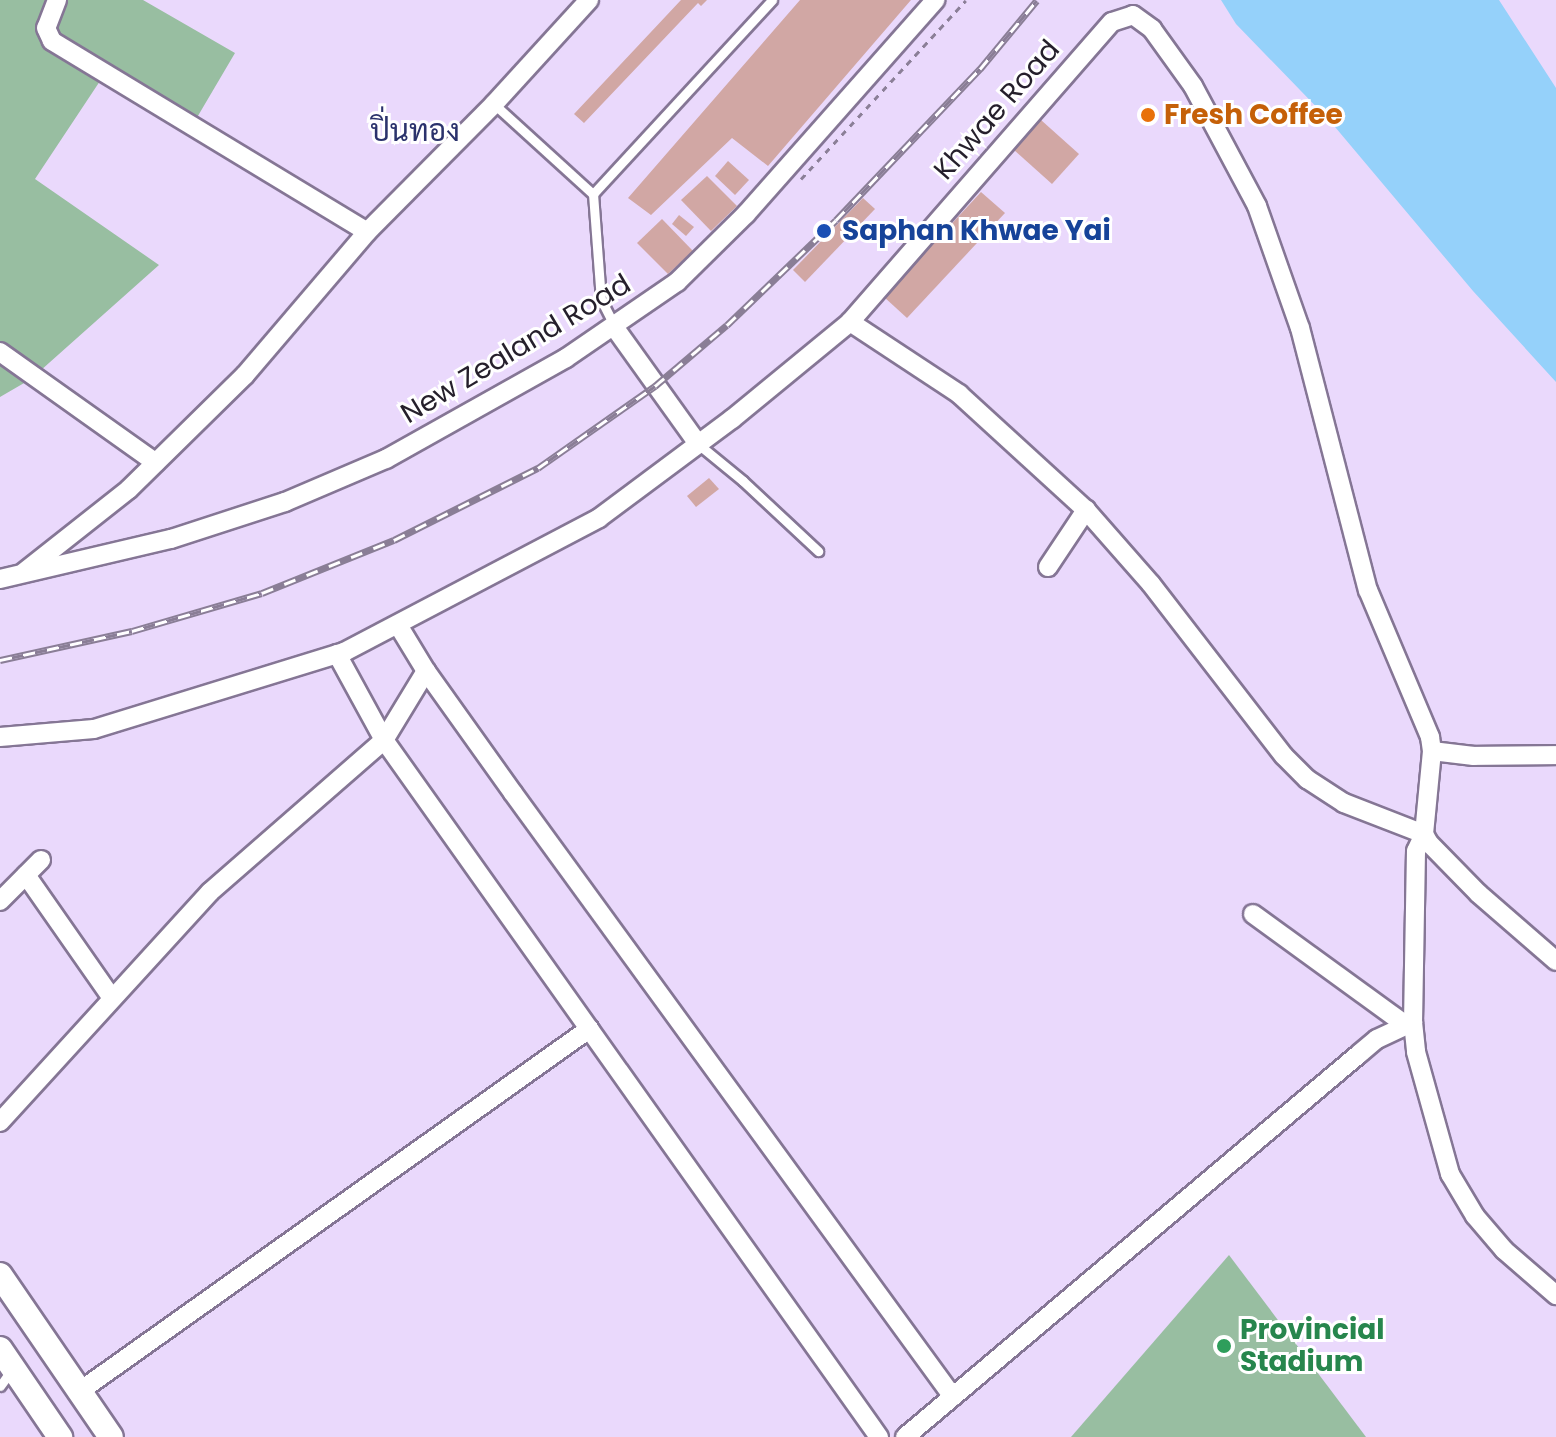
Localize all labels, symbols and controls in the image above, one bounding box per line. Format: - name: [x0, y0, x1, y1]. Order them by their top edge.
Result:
- street label: Khwae Road: [927, 33, 1067, 187]
- place label: Fresh Coffee: [1164, 98, 1343, 132]
- marker: Fresh Coffee: [1139, 106, 1157, 124]
- district label: ปิ่นทอง: [370, 113, 460, 149]
- place label: Saphan Khwae Yai: [842, 214, 1111, 248]
- marker: Saphan Khwae Yai: [813, 220, 835, 242]
- street label: New Zealand Road: [395, 267, 637, 431]
- place label: Provincial Stadium: [1240, 1313, 1384, 1379]
- marker: Provincial Stadium: [1215, 1337, 1233, 1355]

